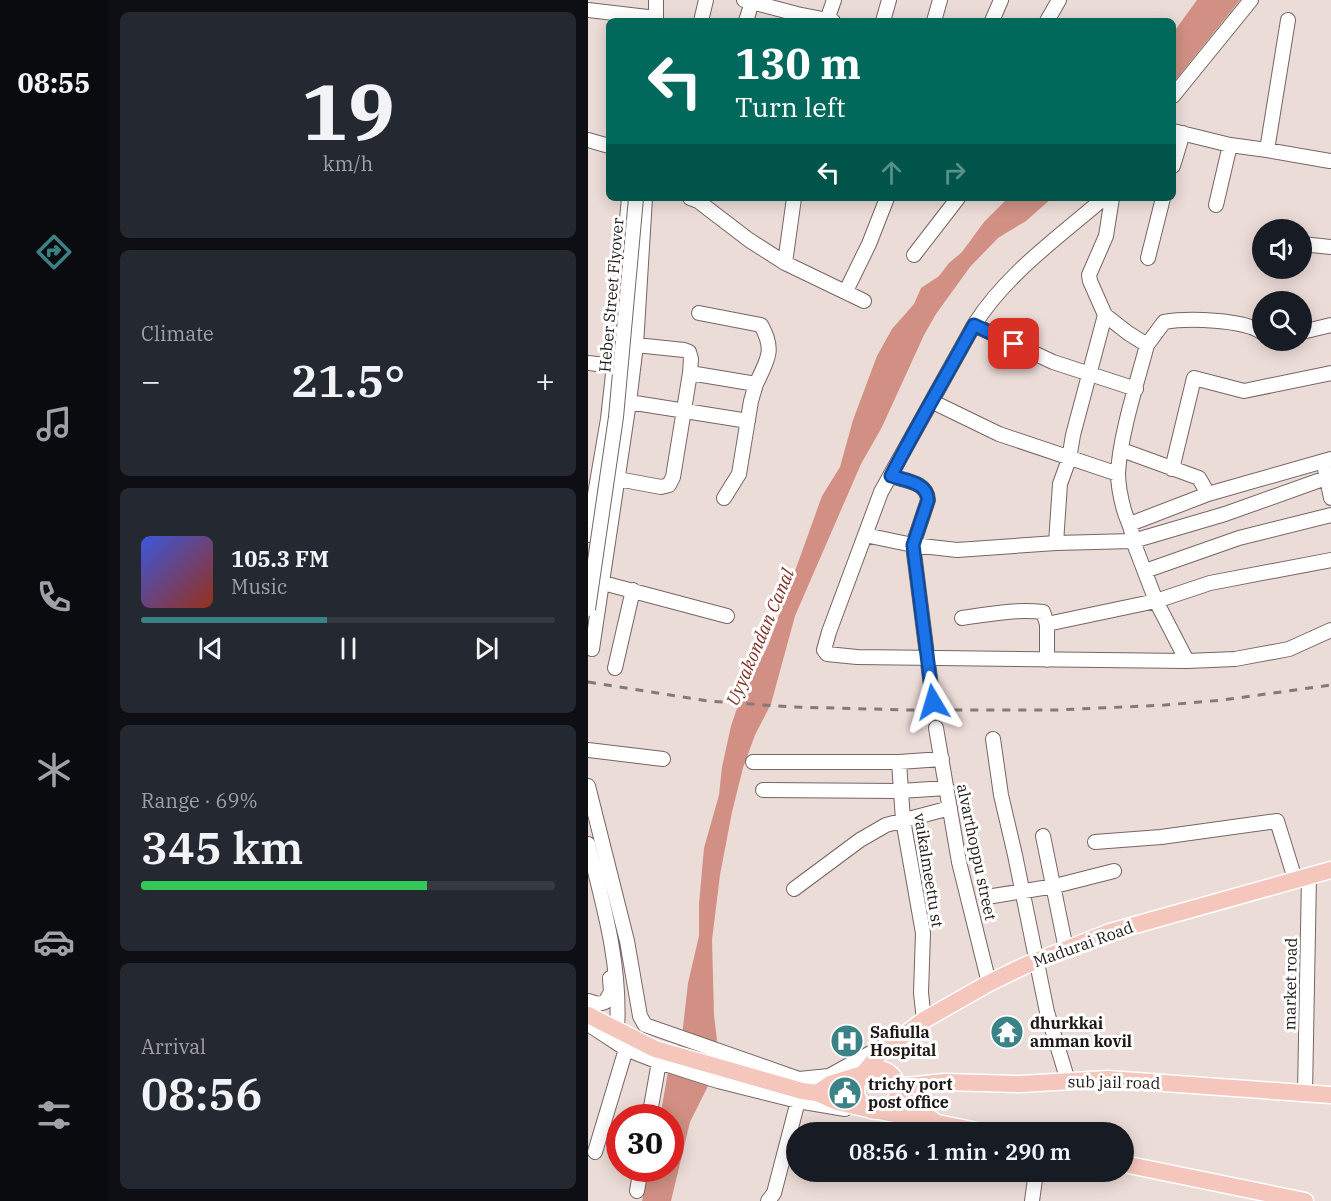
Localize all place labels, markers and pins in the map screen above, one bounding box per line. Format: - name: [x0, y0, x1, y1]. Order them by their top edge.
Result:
- pin: [988, 318, 1039, 369]
- place label: dhurkkai amman kovil: [1030, 1013, 1132, 1051]
- temple icon: dhurkkai amman kovil: [989, 1014, 1025, 1050]
- place label: Safiulla Hospital: [870, 1022, 936, 1060]
- hospital icon: Safiulla Hospital: [829, 1023, 865, 1059]
- place label: trichy port post office: [868, 1074, 952, 1112]
- public building icon: trichy port post office: [827, 1075, 863, 1111]

